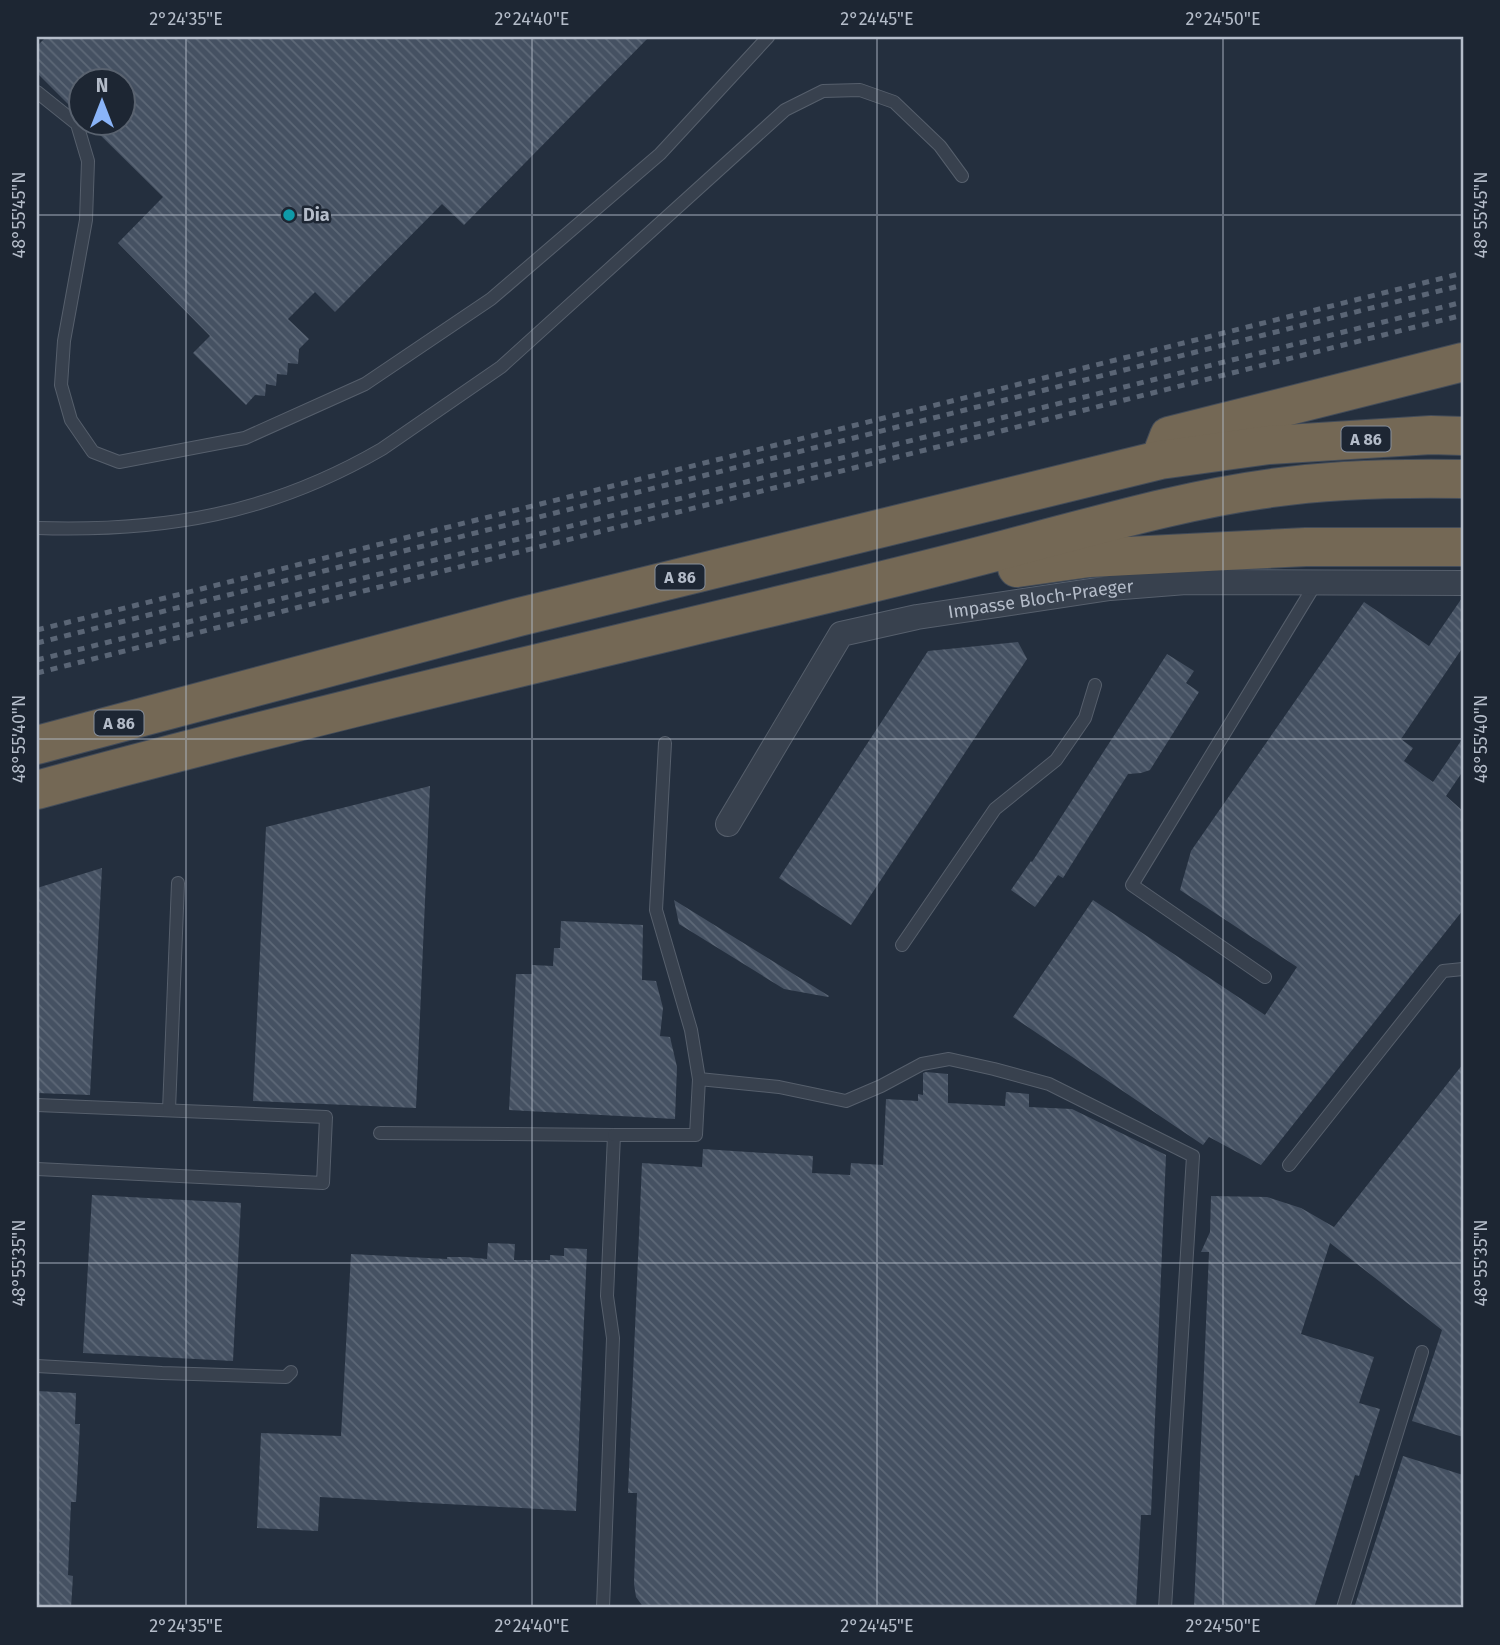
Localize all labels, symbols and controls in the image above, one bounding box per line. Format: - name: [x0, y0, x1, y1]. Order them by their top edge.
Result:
- text: 2°24'35"E: [149, 8, 223, 30]
- text: 2°24'40"E: [495, 8, 569, 30]
- text: 2°24'45"E: [840, 8, 914, 30]
- text: 2°24'50"E: [1185, 8, 1261, 30]
- north arrow: [66, 66, 136, 136]
- text: N: [96, 74, 108, 97]
- text: 48°55'45"N: [8, 172, 30, 258]
- text: 48°55'45"N: [1470, 172, 1492, 258]
- place label: Dia: [303, 204, 330, 226]
- marker: Dia: [281, 207, 297, 223]
- road number: A 86: [1342, 426, 1390, 452]
- road number: A 86: [656, 564, 704, 590]
- street label: Impasse Bloch-Praeger: [947, 575, 1134, 623]
- text: 48°55'40"N: [8, 695, 30, 783]
- text: 48°55'40"N: [1470, 695, 1492, 783]
- road number: A 86: [94, 710, 144, 736]
- text: 48°55'35"N: [8, 1219, 30, 1307]
- text: 48°55'35"N: [1470, 1219, 1492, 1307]
- text: 2°24'35"E: [149, 1615, 223, 1637]
- text: 2°24'40"E: [495, 1615, 569, 1637]
- text: 2°24'45"E: [840, 1615, 914, 1637]
- text: 2°24'50"E: [1185, 1615, 1261, 1637]

